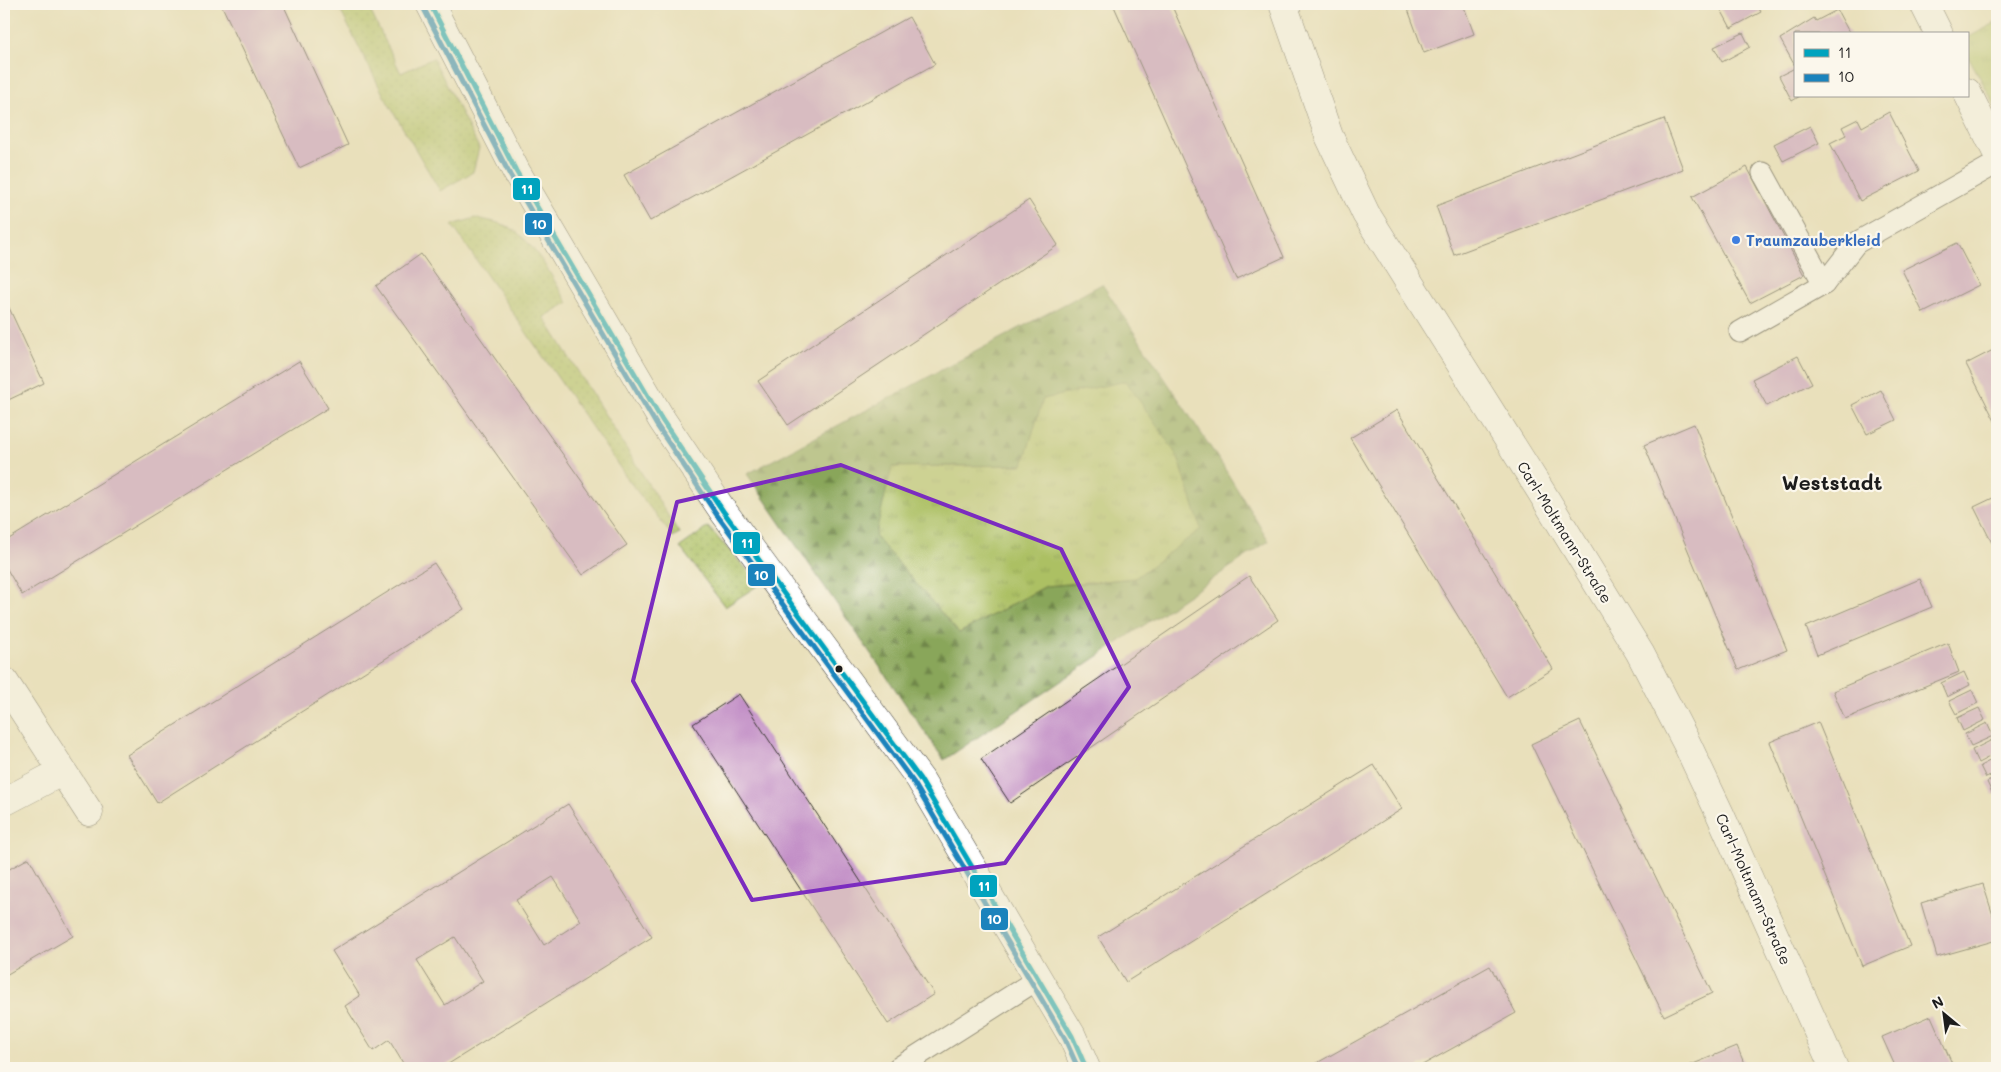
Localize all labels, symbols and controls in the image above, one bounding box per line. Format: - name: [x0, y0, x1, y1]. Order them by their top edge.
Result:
- legend: [1794, 32, 1968, 98]
- text: 11: [1838, 42, 1851, 62]
- text: 10: [1838, 66, 1854, 86]
- line badge: 11: [512, 177, 541, 201]
- text: 11: [521, 179, 533, 198]
- line badge: 10: [524, 212, 553, 236]
- text: 10: [531, 214, 547, 233]
- place label: Traumzauberkleid: [1746, 230, 1881, 250]
- marker: Traumzauberkleid: [1730, 234, 1742, 246]
- street label: Carl-Moltmann-Straße: [1513, 457, 1617, 607]
- district label: Weststadt: [1782, 469, 1882, 495]
- line badge: 11: [732, 531, 761, 555]
- text: 11: [741, 533, 753, 552]
- line badge: 10: [747, 563, 776, 587]
- text: 10: [753, 565, 769, 584]
- unlabelled marker: [834, 664, 844, 674]
- street label: Carl-Moltmann-Straße: [1712, 810, 1796, 968]
- line badge: 11: [969, 874, 998, 898]
- text: 11: [978, 876, 990, 895]
- line badge: 10: [980, 907, 1009, 931]
- text: 10: [986, 909, 1002, 928]
- north arrow: [1918, 990, 1968, 1040]
- text: N: [1928, 991, 1947, 1013]

